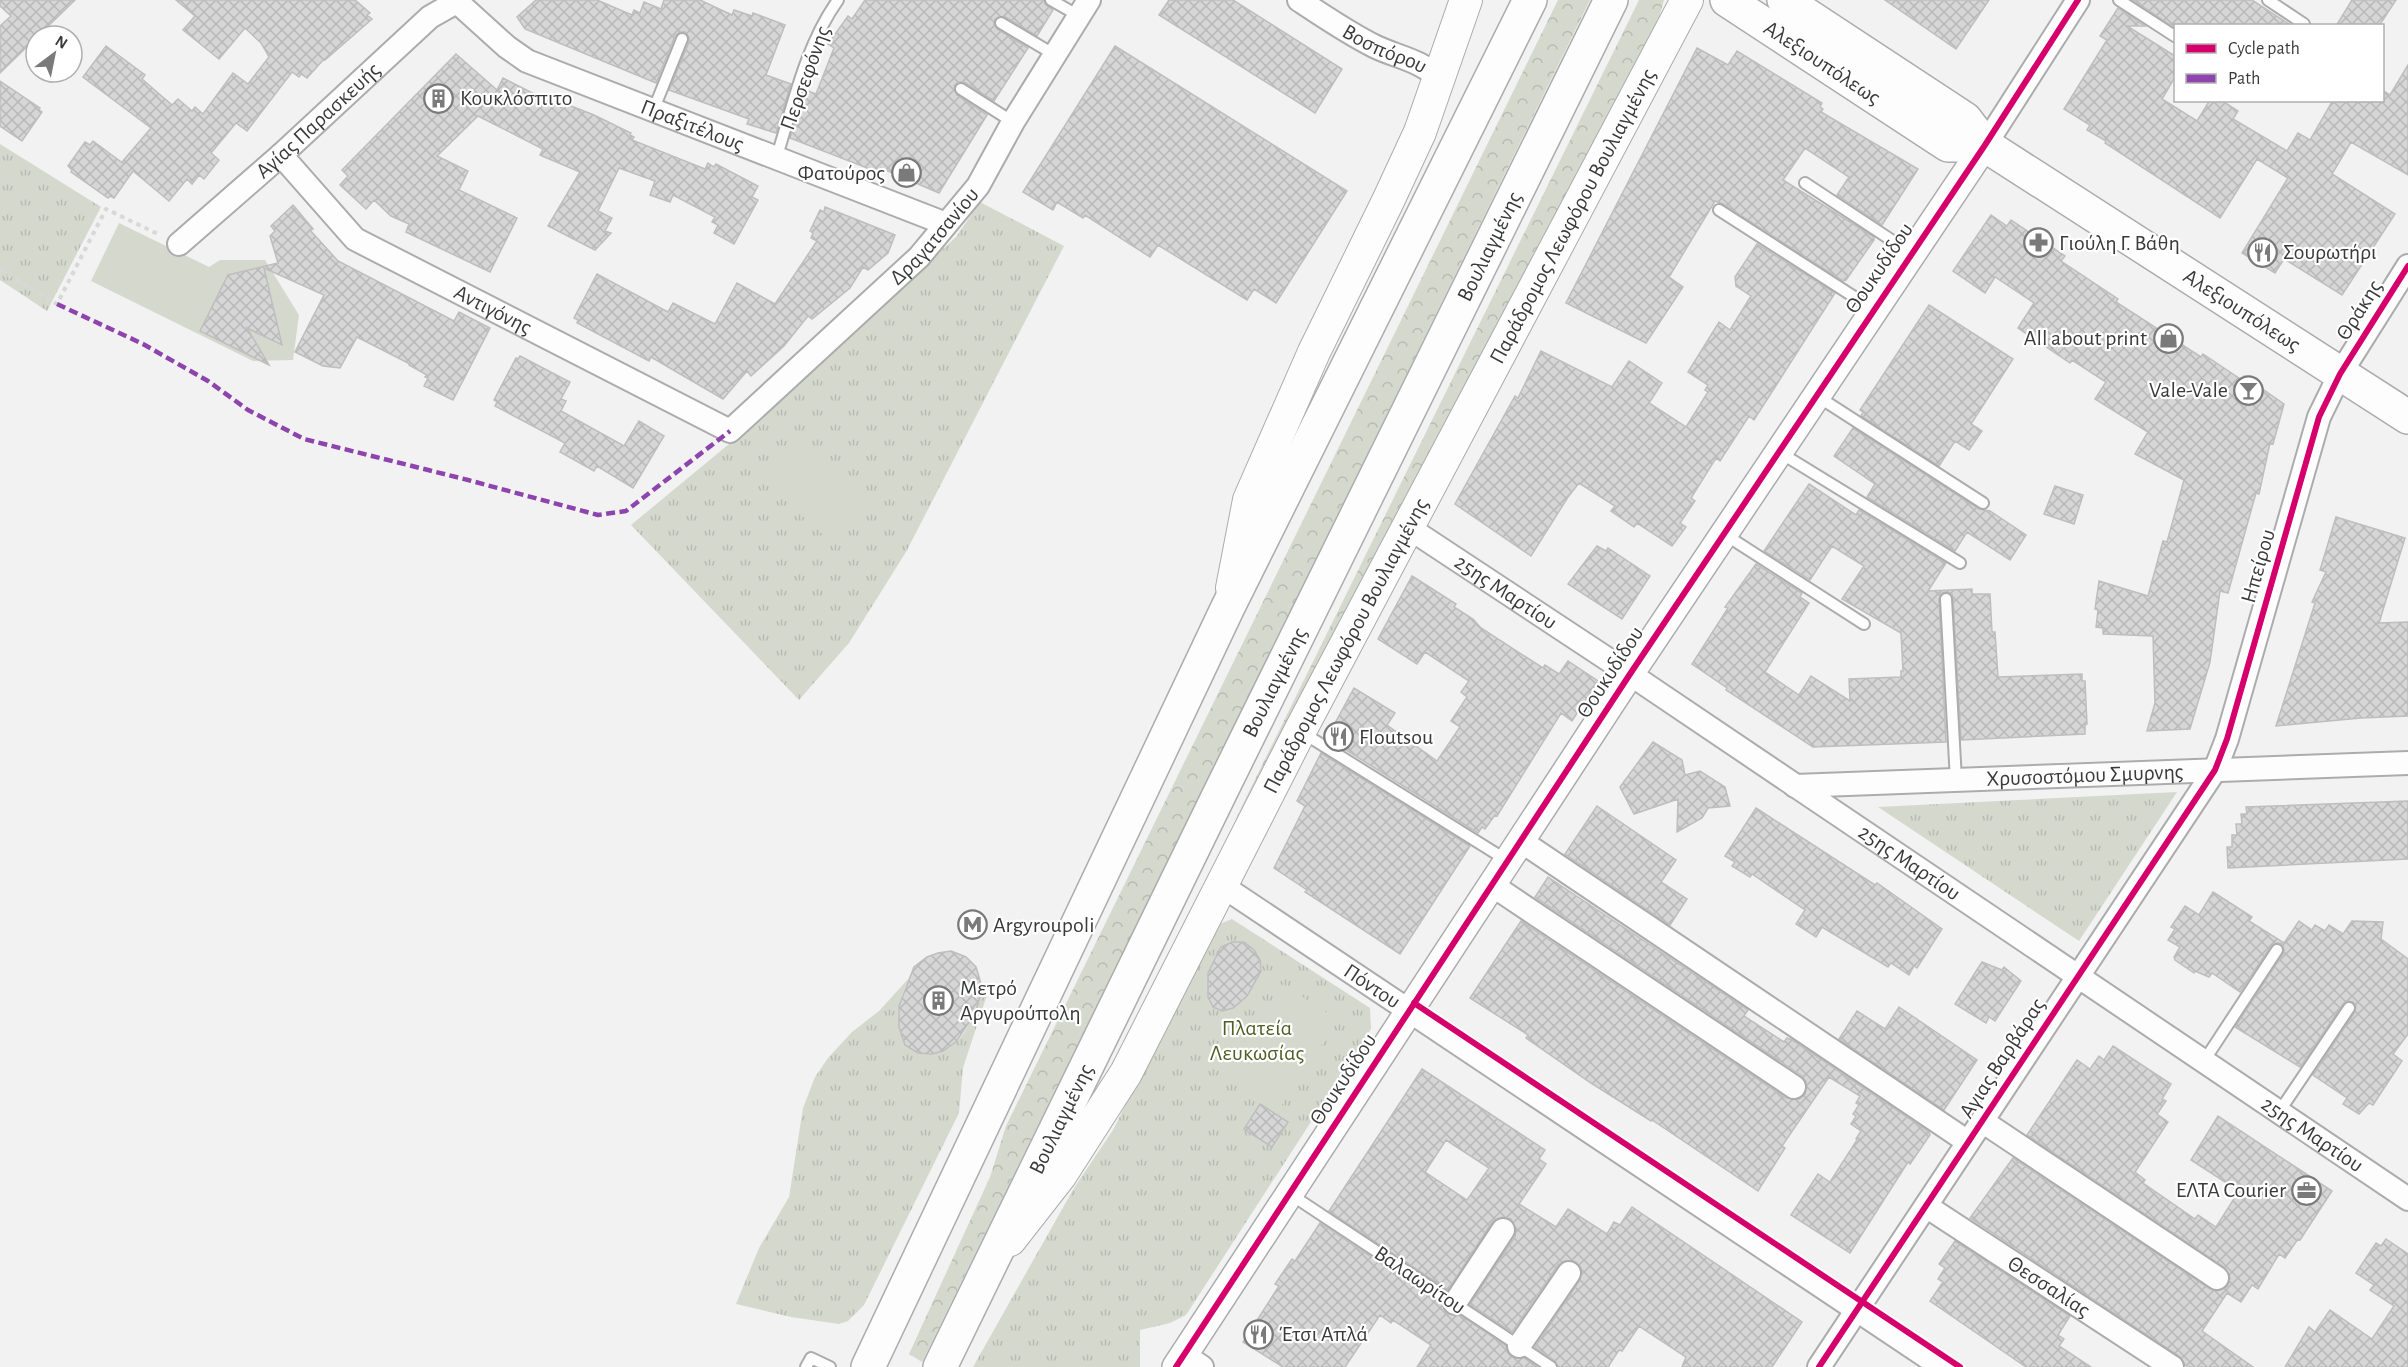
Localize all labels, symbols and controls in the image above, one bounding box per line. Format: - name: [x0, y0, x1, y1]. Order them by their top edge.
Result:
- street label: Αλεξιουπόλεως: [1760, 17, 1884, 109]
- street label: Βοσπόρου: [1339, 20, 1431, 77]
- street label: Περσεφόνης: [776, 23, 834, 133]
- north arrow: [24, 24, 84, 84]
- legend: [2174, 24, 2384, 102]
- text: N: [52, 32, 70, 52]
- text: Cycle path: [2228, 40, 2300, 58]
- street label: Αγίας Παρασκευής: [252, 58, 384, 183]
- street label: Παράδρομος Λεωφόρου Βουλιαγμένης: [1484, 64, 1662, 368]
- text: Path: [2228, 70, 2260, 88]
- building icon: Κουκλόσπιτο: [423, 82, 455, 114]
- place label: Κουκλόσπιτο: [460, 87, 572, 109]
- street label: Πραξιτέλους: [638, 95, 747, 155]
- shop icon: Φατούρος: [890, 157, 922, 189]
- place label: Φατούρος: [797, 162, 885, 184]
- street label: Δραγατσανίου: [886, 183, 983, 289]
- street label: Βουλιαγμένης: [1451, 188, 1527, 306]
- street label: Θουκυδίδου: [1841, 219, 1917, 317]
- pharmacy icon: Γιούλη Γ. Βάθη: [2022, 227, 2054, 259]
- place label: Γιούλη Γ. Βάθη: [2059, 232, 2180, 254]
- restaurant icon: Σουρωτήρι: [2246, 236, 2278, 268]
- place label: Σουρωτήρι: [2283, 241, 2377, 263]
- street label: Αλεξιουπόλεως: [2180, 265, 2304, 356]
- street label: Θράκης: [2332, 276, 2386, 344]
- street label: Αντιγόνης: [451, 281, 535, 339]
- shop icon: All about print: [2152, 322, 2184, 354]
- place label: All about print: [2024, 327, 2147, 349]
- bar icon: Vale-Vale: [2233, 374, 2265, 406]
- place label: Vale-Vale: [2149, 379, 2228, 401]
- street label: Παράδρομος Λεωφόρου Βουλιαγμένης: [1257, 494, 1435, 798]
- street label: Ηπείρου: [2237, 527, 2279, 605]
- street label: 25ης Μαρτίου: [1451, 550, 1561, 634]
- street label: Θουκυδίδου: [1572, 622, 1648, 722]
- street label: Βουλιαγμένης: [1236, 624, 1312, 742]
- restaurant icon: Floutsou: [1322, 721, 1354, 753]
- place label: Floutsou: [1359, 726, 1433, 748]
- street label: Χρυσοστόμου Σμυρνης: [1986, 760, 2184, 790]
- street label: 25ης Μαρτίου: [1855, 821, 1964, 905]
- metro station icon: Argyroupoli: [956, 909, 988, 941]
- place label: Argyroupoli: [993, 914, 1095, 936]
- street label: Πόντου: [1340, 960, 1404, 1013]
- place label: Μετρό Αργυρούπολη: [960, 977, 1081, 1024]
- building icon: Μετρό Αργυρούπολη: [923, 985, 955, 1017]
- street label: Αγιας Βαρβάρας: [1955, 994, 2049, 1122]
- park label: Πλατεία Λευκωσίας: [1210, 1017, 1304, 1064]
- street label: Θουκυδίδου: [1305, 1029, 1381, 1129]
- street label: Βουλιαγμένης: [1025, 1060, 1097, 1177]
- street label: 25ης Μαρτίου: [2257, 1092, 2367, 1176]
- office icon: ΕΛΤΑ Courier: [2291, 1174, 2323, 1206]
- place label: ΕΛΤΑ Courier: [2176, 1179, 2286, 1201]
- street label: Βαλαωρίτου: [1370, 1242, 1470, 1318]
- street label: Θεσσαλίας: [2004, 1252, 2094, 1321]
- restaurant icon: Έτσι Απλά: [1242, 1318, 1274, 1350]
- place label: Έτσι Απλά: [1279, 1323, 1368, 1345]

